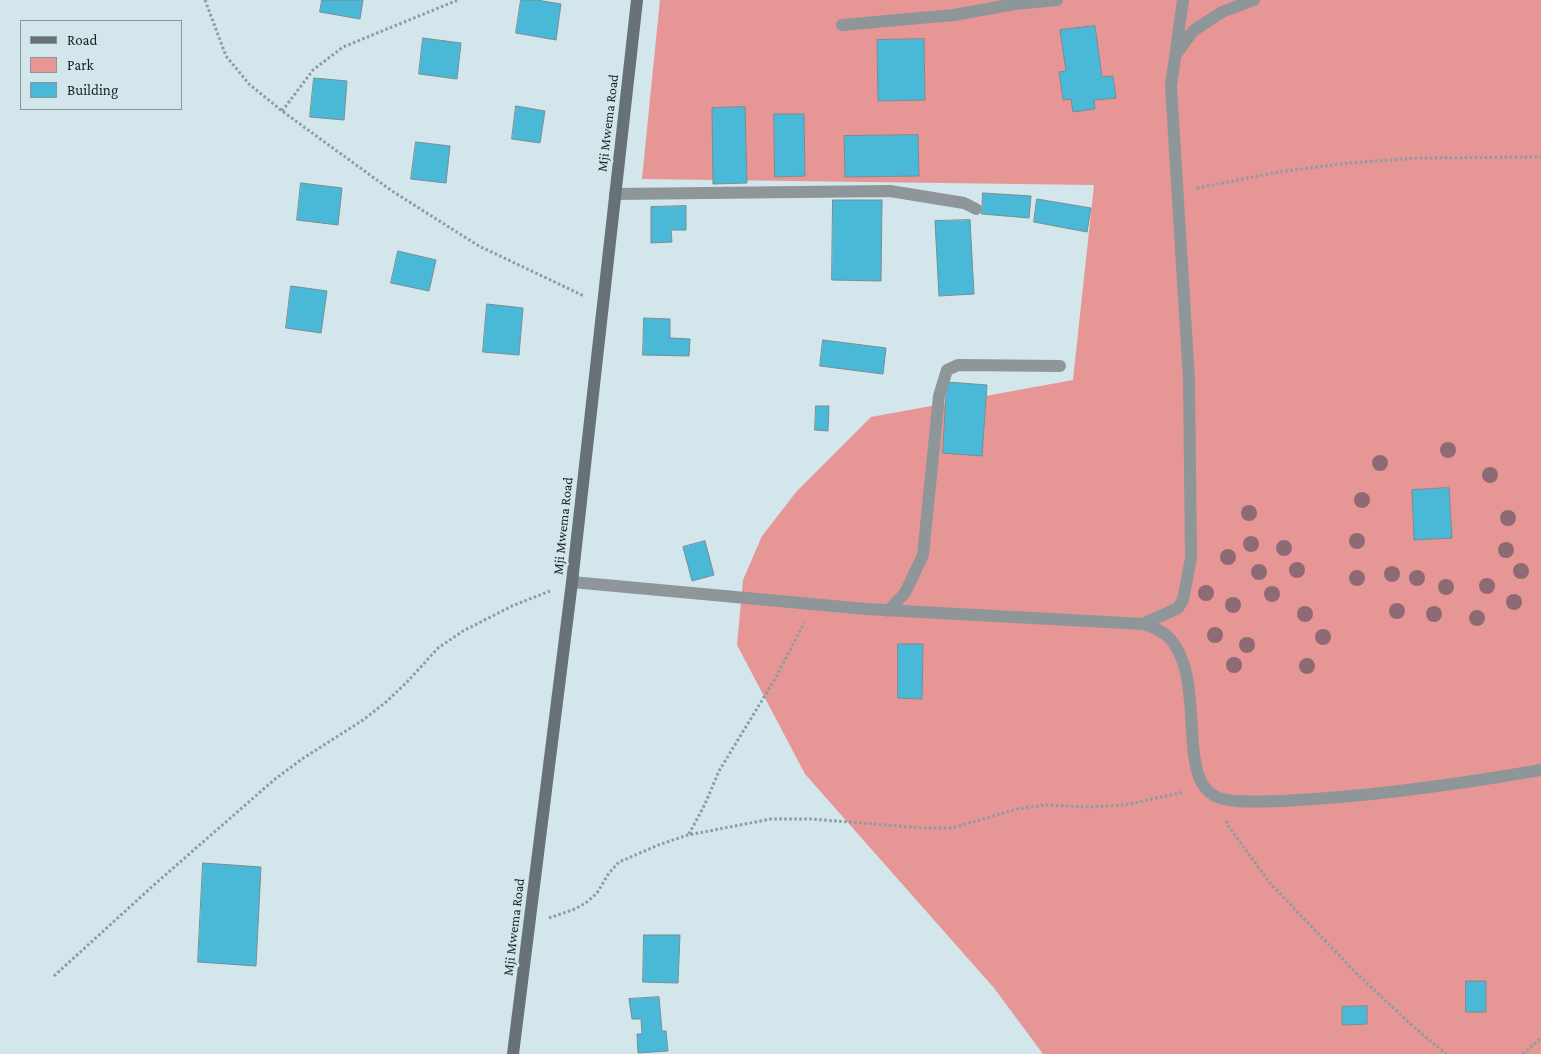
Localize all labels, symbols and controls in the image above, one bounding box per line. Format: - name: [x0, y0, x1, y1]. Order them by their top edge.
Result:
- legend: [20, 20, 182, 110]
- text: Road: [67, 32, 97, 48]
- text: Park: [67, 57, 94, 73]
- street label: Mji Mwema Road: [594, 73, 622, 173]
- text: Building: [67, 82, 118, 98]
- street label: Mji Mwema Road: [550, 476, 576, 576]
- street label: Mji Mwema Road: [500, 877, 528, 977]

